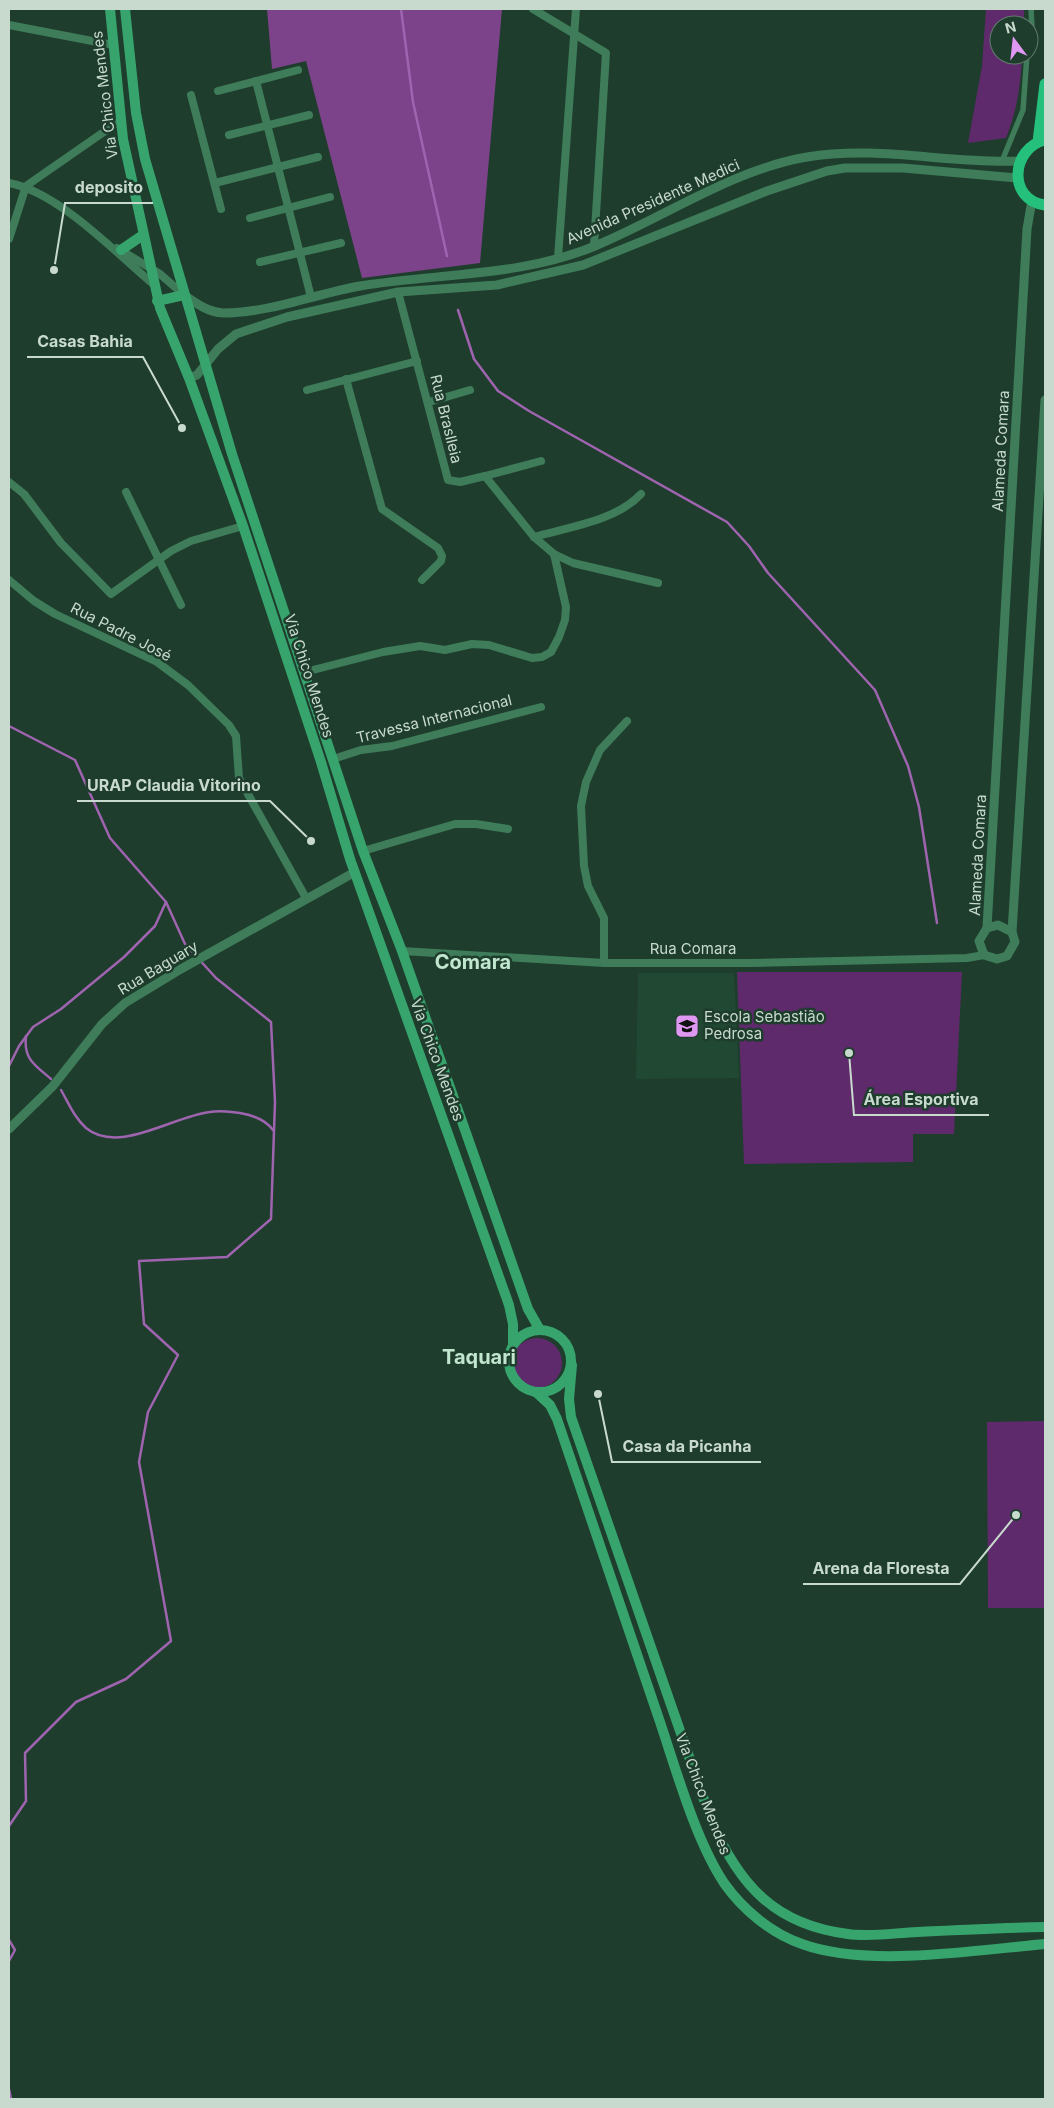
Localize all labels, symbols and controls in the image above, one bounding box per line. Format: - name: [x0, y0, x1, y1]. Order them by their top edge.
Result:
- north arrow: [989, 15, 1039, 65]
- text: N: [1003, 17, 1018, 37]
- street label: Via Chico Mendes: [87, 30, 122, 160]
- street label: Avenida Presidente Medici: [563, 155, 742, 248]
- callout: deposito: [65, 172, 153, 203]
- text: deposito: [75, 177, 143, 197]
- callout: Casas Bahia: [27, 326, 143, 357]
- text: Casas Bahia: [37, 331, 133, 351]
- street label: Rua Braslleia: [426, 372, 467, 465]
- street label: Alameda Comara: [988, 390, 1013, 512]
- street label: Rua Padre José: [67, 598, 175, 665]
- street label: Via Chico Mendes: [281, 612, 338, 740]
- street label: Travessa Internacional: [354, 690, 514, 747]
- callout: URAP Claudia Vitorino: [77, 770, 270, 801]
- text: URAP Claudia Vitorino: [87, 775, 261, 795]
- street label: Alameda Comara: [965, 794, 990, 916]
- street label: Rua Baguary: [114, 936, 202, 999]
- street label: Rua Comara: [650, 939, 736, 958]
- district label: Comara: [435, 950, 511, 974]
- street label: Via Chico Mendes: [407, 996, 468, 1124]
- place label: Escola Sebastião Pedrosa: [704, 1007, 825, 1043]
- school or university icon: Escola Sebastião Pedrosa: [674, 1013, 700, 1039]
- callout: Área Esportiva: [854, 1084, 989, 1115]
- text: Área Esportiva: [863, 1089, 979, 1109]
- district label: Taquari: [442, 1345, 516, 1369]
- callout: Casa da Picanha: [612, 1431, 761, 1462]
- text: Casa da Picanha: [622, 1436, 752, 1456]
- callout: Arena da Floresta: [803, 1553, 960, 1584]
- text: Arena da Floresta: [812, 1558, 950, 1578]
- street label: Via Chico Mendes: [672, 1730, 735, 1857]

